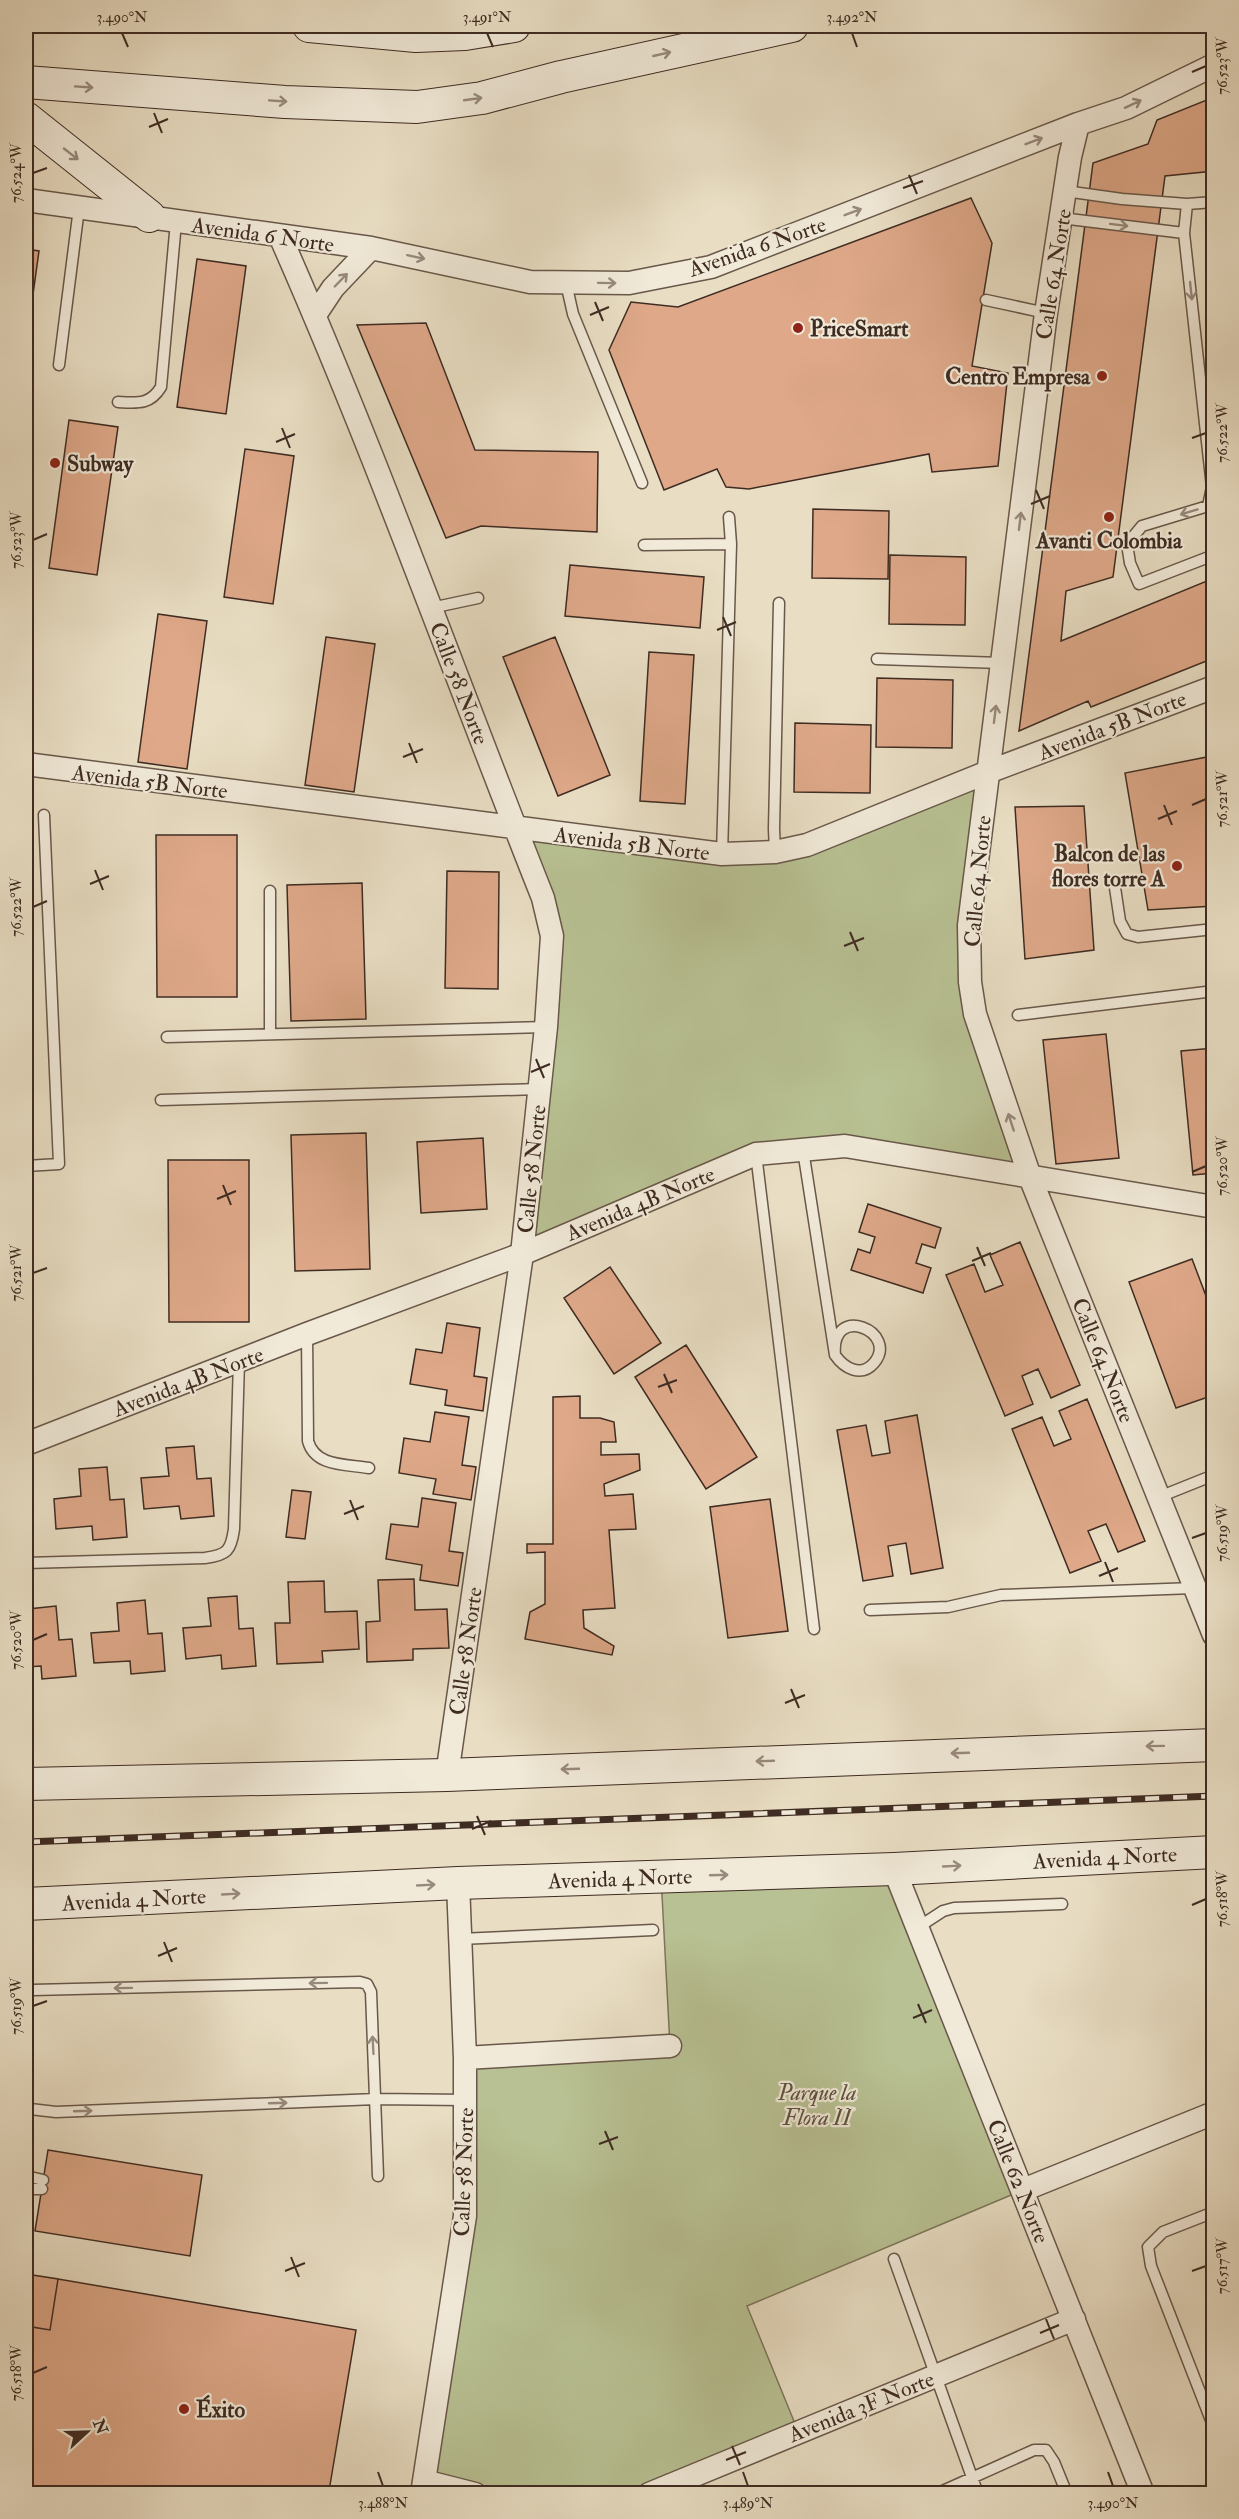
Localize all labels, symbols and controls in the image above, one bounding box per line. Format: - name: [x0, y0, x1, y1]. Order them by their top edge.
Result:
- text: 3.490°N: [96, 8, 148, 27]
- text: 3.491°N: [463, 8, 512, 27]
- text: 3.492°N: [827, 8, 878, 27]
- text: 76.523°W: [1213, 36, 1232, 95]
- one-way arrow: [653, 48, 672, 60]
- one-way arrow: [73, 82, 93, 93]
- one-way arrow: [462, 94, 482, 105]
- one-way arrow: [268, 96, 288, 107]
- one-way arrow: [1123, 98, 1141, 110]
- one-way arrow: [1024, 135, 1043, 146]
- text: 76.524°W: [7, 142, 26, 203]
- one-way arrow: [63, 148, 79, 161]
- one-way arrow: [843, 206, 861, 217]
- street label: Calle 64 Norte: [1030, 207, 1078, 342]
- street label: Avenida 6 Norte: [684, 210, 830, 284]
- street label: Avenida 6 Norte: [189, 211, 336, 259]
- one-way arrow: [1109, 220, 1128, 231]
- one-way arrow: [406, 252, 425, 264]
- one-way arrow: [334, 273, 348, 288]
- one-way arrow: [596, 277, 616, 289]
- one-way arrow: [1186, 281, 1197, 301]
- place label: PriceSmart: [810, 315, 909, 343]
- marker: PriceSmart: [791, 321, 805, 335]
- place label: Centro Empresa: [945, 363, 1091, 392]
- marker: Centro Empresa: [1095, 369, 1109, 383]
- text: 76.522°W: [1213, 403, 1232, 463]
- place label: Subway: [67, 450, 134, 479]
- marker: Subway: [48, 456, 62, 470]
- one-way arrow: [1180, 507, 1199, 518]
- text: 76.523°W: [7, 510, 26, 569]
- marker: Avanti Colombia: [1102, 510, 1116, 524]
- one-way arrow: [1015, 511, 1026, 531]
- place label: Avanti Colombia: [1035, 527, 1183, 555]
- street label: Calle 58 Norte: [423, 618, 495, 749]
- street label: Avenida 5B Norte: [1033, 685, 1190, 767]
- one-way arrow: [990, 705, 1001, 725]
- street label: Avenida 5B Norte: [69, 758, 229, 805]
- text: 76.521°W: [1213, 770, 1232, 828]
- street label: Calle 64 Norte: [958, 814, 998, 948]
- street label: Avenida 5B Norte: [551, 820, 711, 867]
- place label: Balcon de las flores torre A: [1052, 840, 1166, 893]
- marker: Balcon de las flores torre A: [1170, 859, 1184, 873]
- text: 76.522°W: [7, 877, 26, 937]
- street label: Calle 58 Norte: [511, 1103, 553, 1235]
- one-way arrow: [1005, 1113, 1016, 1132]
- text: 76.520°W: [1213, 1136, 1232, 1196]
- street label: Avenida 4B Norte: [561, 1160, 719, 1248]
- text: 76.521°W: [7, 1244, 26, 1302]
- street label: Calle 64 Norte: [1065, 1294, 1141, 1427]
- street label: Avenida 4B Norte: [108, 1340, 267, 1424]
- text: 76.519°W: [1213, 1504, 1232, 1562]
- street label: Calle 58 Norte: [443, 1585, 489, 1717]
- text: 76.520°W: [7, 1610, 26, 1670]
- one-way arrow: [1146, 1740, 1166, 1752]
- one-way arrow: [951, 1748, 971, 1759]
- one-way arrow: [756, 1756, 776, 1767]
- one-way arrow: [561, 1764, 581, 1775]
- street label: Avenida 4 Norte: [1031, 1840, 1178, 1876]
- one-way arrow: [942, 1860, 962, 1871]
- street label: Avenida 4 Norte: [546, 1862, 693, 1896]
- one-way arrow: [709, 1869, 729, 1880]
- text: 76.518°W: [1213, 1870, 1232, 1927]
- one-way arrow: [415, 1879, 435, 1890]
- street label: Avenida 4 Norte: [60, 1882, 207, 1918]
- one-way arrow: [220, 1889, 240, 1900]
- text: 76.519°W: [7, 1977, 26, 2035]
- one-way arrow: [308, 1977, 328, 1989]
- one-way arrow: [113, 1982, 133, 1993]
- one-way arrow: [368, 2036, 379, 2056]
- park label: Parque la Flora II: [777, 2079, 856, 2132]
- one-way arrow: [267, 2097, 287, 2108]
- one-way arrow: [72, 2105, 92, 2116]
- street label: Calle 58 Norte: [448, 2107, 480, 2237]
- street label: Calle 62 Norte: [981, 2115, 1056, 2247]
- text: 76.517°W: [1213, 2237, 1232, 2294]
- text: 76.518°W: [7, 2344, 26, 2401]
- street label: Avenida 3F Norte: [783, 2365, 938, 2449]
- place label: Éxito: [196, 2394, 245, 2424]
- north arrow: [57, 2402, 117, 2462]
- marker: Éxito: [177, 2402, 191, 2416]
- text: N: [88, 2415, 112, 2438]
- text: 3.488°N: [358, 2494, 408, 2513]
- text: 3.489°N: [723, 2494, 774, 2513]
- text: 3.490°N: [1087, 2494, 1139, 2513]

